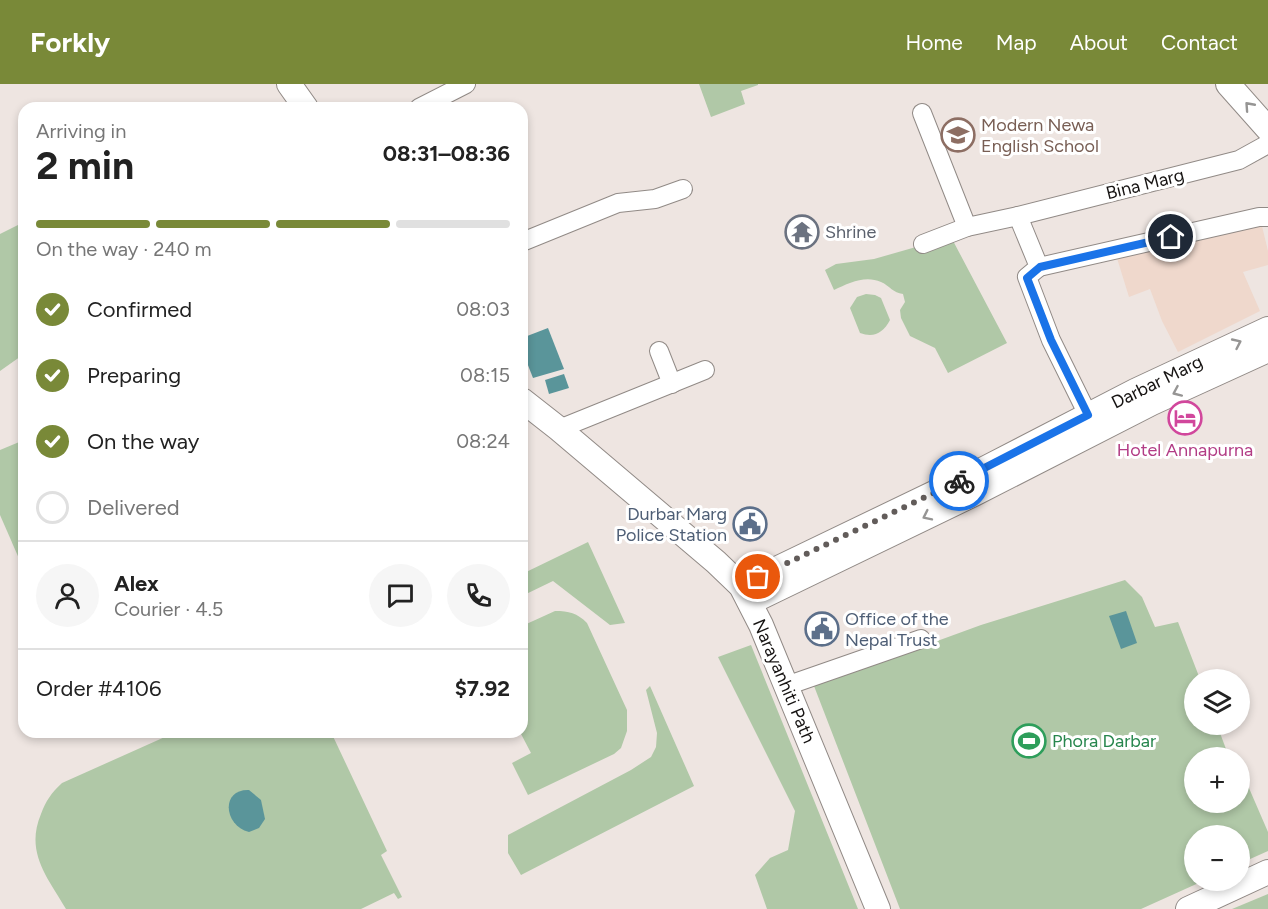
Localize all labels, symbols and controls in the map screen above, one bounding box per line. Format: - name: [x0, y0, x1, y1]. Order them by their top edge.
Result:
- text: Forkly: [30, 25, 110, 59]
- text: Home: [906, 30, 963, 55]
- text: Map: [996, 30, 1037, 55]
- text: About: [1070, 30, 1128, 55]
- text: Contact: [1161, 30, 1238, 55]
- one-way arrow: [1245, 102, 1256, 113]
- place label: Modern Newa English School: [981, 114, 1099, 157]
- school or university icon: Modern Newa English School: [940, 117, 976, 153]
- text: Arriving in: [36, 119, 126, 143]
- text: 08:31–08:36: [383, 140, 510, 167]
- text: 2 min: [36, 142, 134, 189]
- street label: Bina Marg: [1104, 164, 1186, 204]
- pin: [1145, 211, 1196, 262]
- temple icon: Shrine: [784, 214, 820, 250]
- icon: home: [1154, 220, 1187, 253]
- place label: Shrine: [825, 221, 876, 243]
- text: On the way · 240 m: [36, 237, 212, 261]
- icon: check: [36, 293, 69, 326]
- text: Confirmed: [87, 296, 192, 323]
- text: 08:03: [456, 297, 510, 321]
- one-way arrow: [1230, 339, 1241, 351]
- street label: Darbar Marg: [1108, 350, 1206, 414]
- icon: check: [36, 359, 69, 392]
- text: Preparing: [87, 362, 181, 389]
- text: 08:15: [460, 363, 510, 387]
- one-way arrow: [1172, 385, 1183, 397]
- hotel icon: Hotel Annapurna: [1167, 400, 1203, 436]
- icon: check: [36, 425, 69, 458]
- text: On the way: [87, 428, 199, 455]
- text: 08:24: [456, 429, 510, 453]
- place label: Hotel Annapurna: [1117, 439, 1253, 461]
- courier: [929, 451, 989, 511]
- icon: bike: [943, 465, 976, 498]
- text: Delivered: [87, 494, 180, 521]
- place label: Durbar Marg Police Station: [616, 503, 727, 546]
- public building icon: Durbar Marg Police Station: [732, 506, 768, 542]
- one-way arrow: [922, 509, 933, 521]
- pin: [732, 551, 783, 602]
- icon: bag: [741, 560, 774, 593]
- button: person: [36, 564, 99, 627]
- button: chat: [369, 564, 432, 627]
- button: phone: [447, 564, 510, 627]
- text: Alex: [114, 570, 159, 597]
- text: Courier · 4.5: [114, 597, 223, 621]
- place label: Office of the Nepal Trust: [845, 608, 949, 651]
- public building icon: Office of the Nepal Trust: [804, 611, 840, 647]
- street label: Narayanhiti Path: [748, 616, 820, 746]
- map controls: [1184, 669, 1250, 891]
- button: layers: [1184, 669, 1250, 735]
- text: Order #4106: [36, 675, 161, 702]
- text: $7.92: [455, 675, 510, 702]
- sports icon: Phora Darbar: [1011, 723, 1047, 759]
- place label: Phora Darbar: [1052, 730, 1156, 752]
- button: +: [1184, 747, 1250, 813]
- button: −: [1184, 825, 1250, 891]

